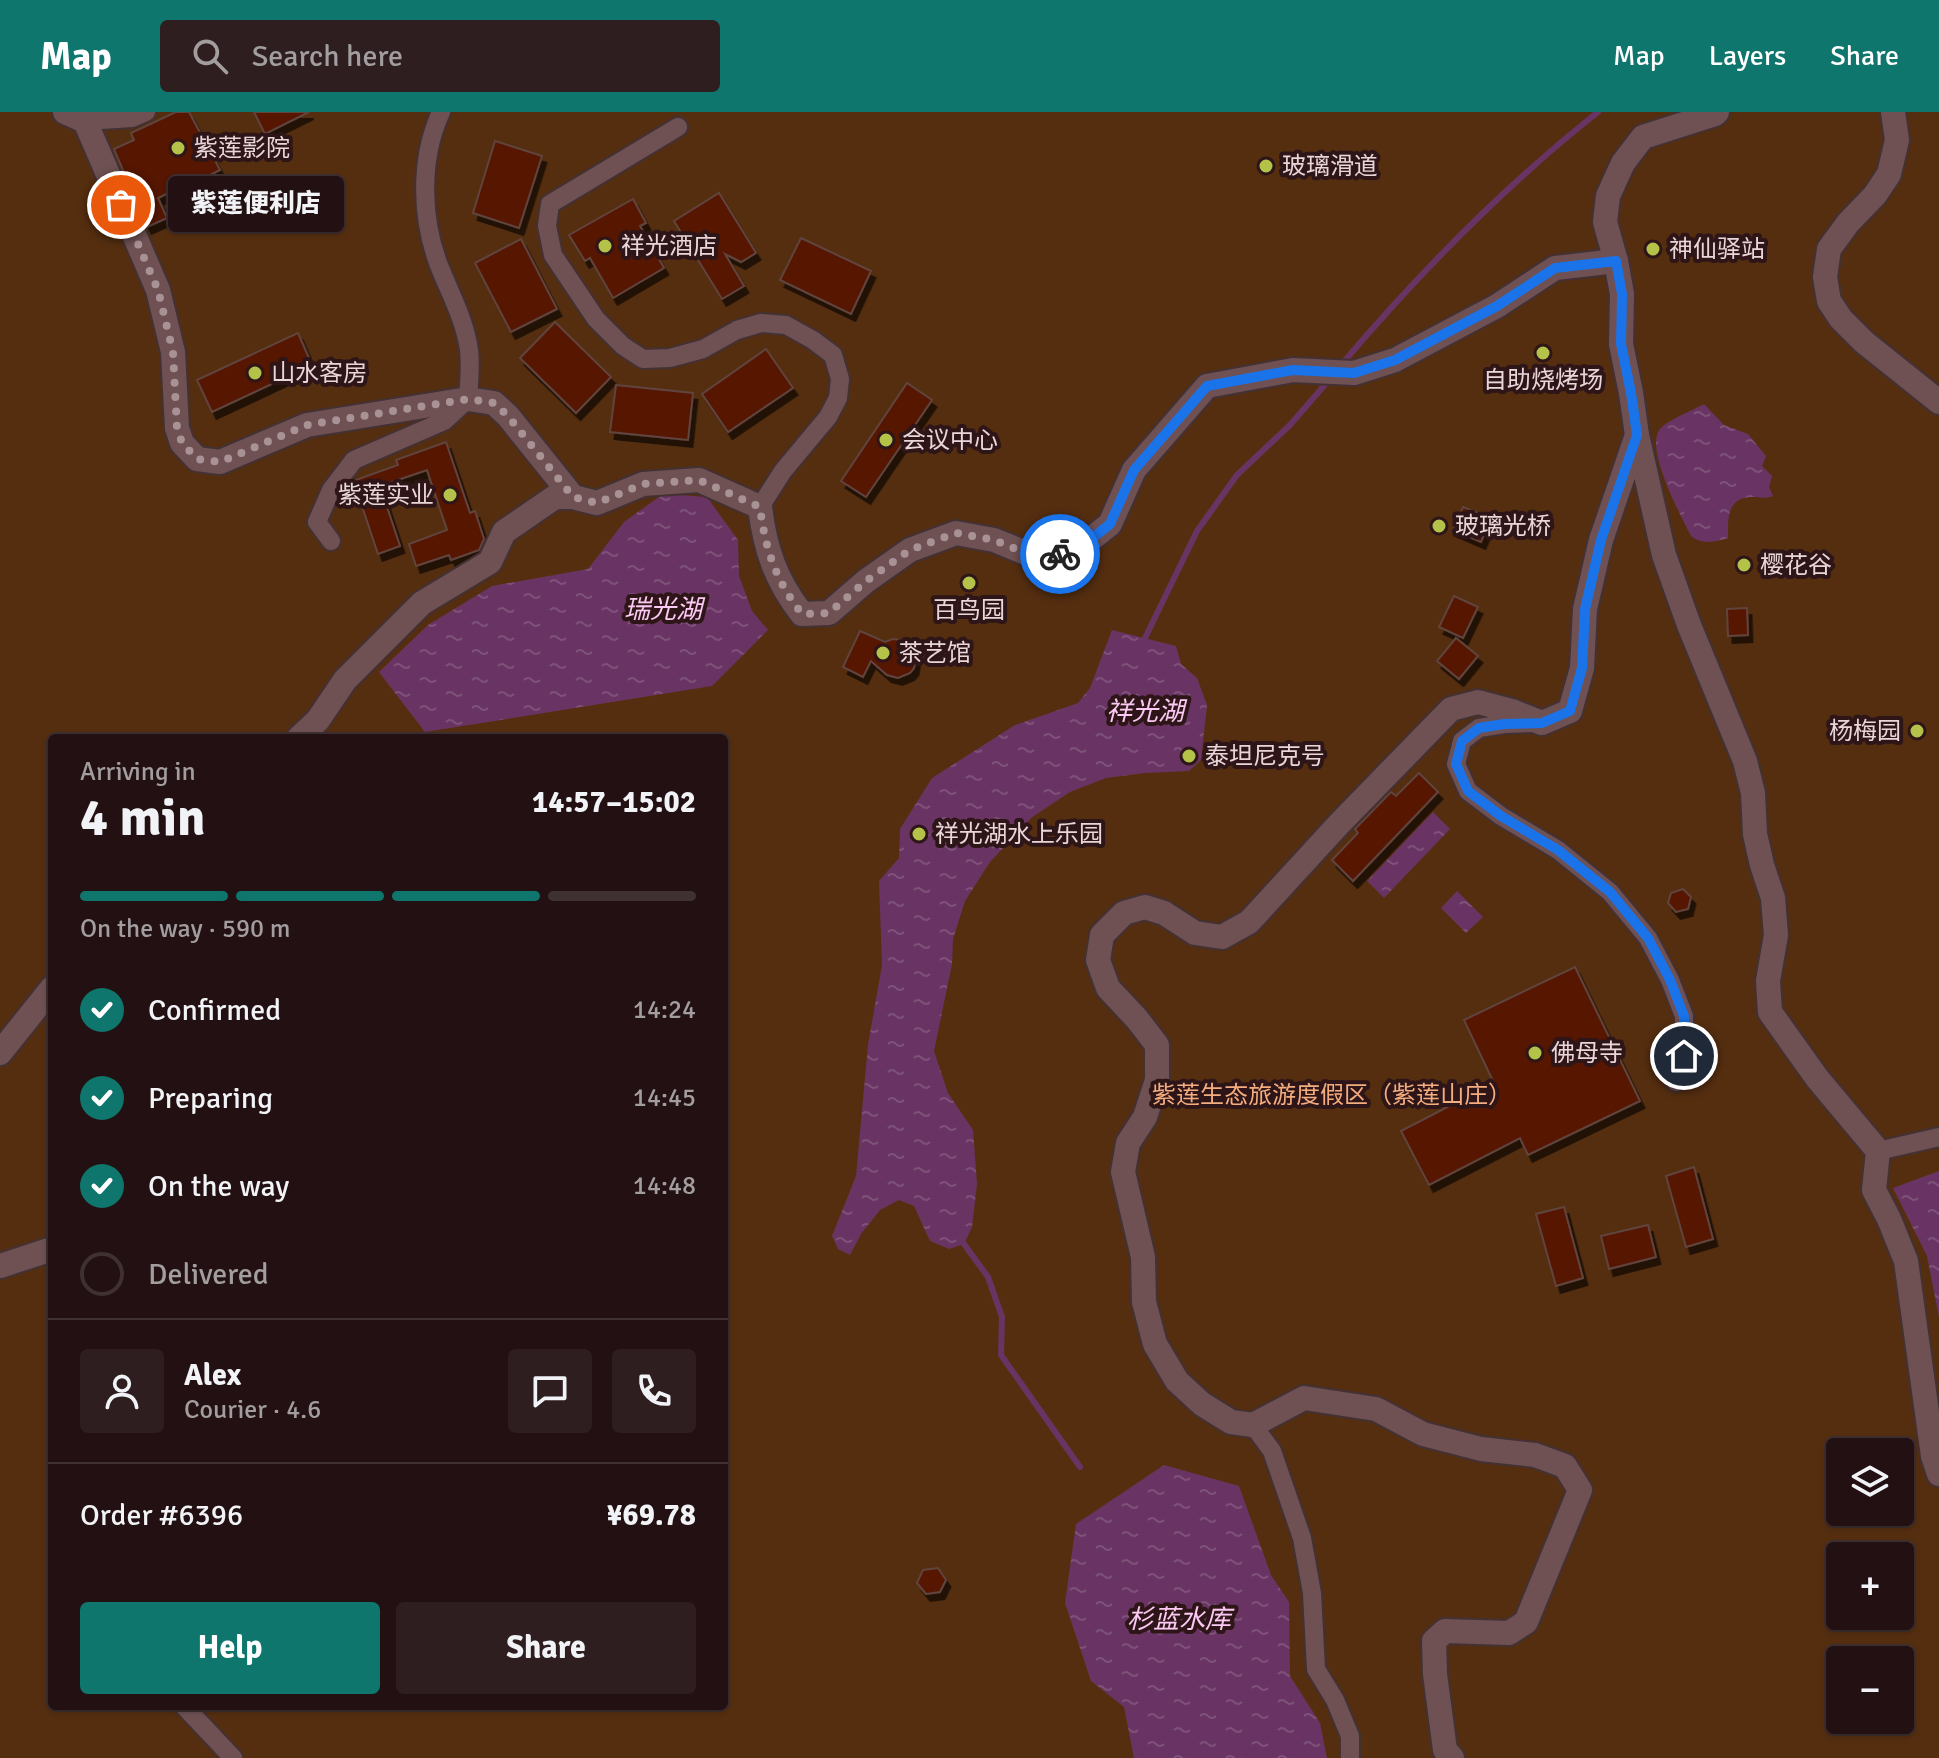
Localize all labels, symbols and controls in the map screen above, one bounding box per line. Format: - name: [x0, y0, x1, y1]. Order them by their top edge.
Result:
- search box: [160, 20, 720, 92]
- text: Map: [40, 33, 112, 80]
- icon: search: [188, 34, 232, 78]
- text: Search here: [252, 38, 403, 75]
- text: Map: [1613, 39, 1665, 73]
- text: Layers: [1709, 39, 1786, 73]
- text: Share: [1830, 39, 1899, 73]
- place label: 紫莲影院: [194, 133, 290, 163]
- marker: 紫莲影院: [169, 139, 187, 157]
- place label: 玻璃滑道: [1282, 151, 1378, 181]
- marker: 玻璃滑道: [1257, 157, 1275, 175]
- pin: [87, 171, 155, 239]
- callout: 紫莲便利店: [169, 177, 345, 233]
- icon: bag: [99, 183, 143, 227]
- text: 紫莲便利店: [191, 188, 321, 220]
- place label: 祥光酒店: [621, 231, 717, 261]
- place label: 神仙驿站: [1669, 234, 1765, 264]
- marker: 祥光酒店: [596, 237, 614, 255]
- marker: 神仙驿站: [1644, 240, 1662, 258]
- marker: 自助烧烤场: [1534, 344, 1552, 362]
- place label: 山水客房: [271, 358, 367, 388]
- marker: 山水客房: [246, 364, 264, 382]
- place label: 自助烧烤场: [1483, 365, 1603, 395]
- place label: 会议中心: [902, 425, 998, 455]
- marker: 会议中心: [877, 431, 895, 449]
- place label: 紫莲实业: [338, 480, 434, 510]
- marker: 紫莲实业: [441, 486, 459, 504]
- place label: 玻璃光桥: [1455, 511, 1551, 541]
- courier: [1020, 514, 1100, 594]
- marker: 玻璃光桥: [1430, 517, 1448, 535]
- icon: bike: [1038, 532, 1082, 576]
- place label: 樱花谷: [1760, 550, 1832, 580]
- marker: 樱花谷: [1735, 556, 1753, 574]
- marker: 百鸟园: [960, 574, 978, 592]
- water label: 瑞光湖: [624, 594, 706, 626]
- place label: 百鸟园: [933, 595, 1005, 625]
- place label: 茶艺馆: [899, 638, 971, 668]
- marker: 茶艺馆: [874, 644, 892, 662]
- water label: 祥光湖: [1106, 696, 1188, 728]
- place label: 杨梅园: [1829, 716, 1901, 746]
- marker: 杨梅园: [1908, 722, 1926, 740]
- place label: 泰坦尼克号: [1205, 741, 1325, 771]
- marker: 泰坦尼克号: [1180, 747, 1198, 765]
- text: Arriving in: [80, 756, 196, 788]
- text: 14:57–15:02: [532, 784, 696, 821]
- text: 4 min: [80, 786, 206, 850]
- place label: 祥光湖水上乐园: [935, 819, 1103, 849]
- marker: 祥光湖水上乐园: [910, 825, 928, 843]
- text: On the way · 590 m: [80, 913, 290, 945]
- icon: check: [80, 988, 124, 1032]
- text: Confirmed: [148, 992, 281, 1029]
- text: 14:24: [633, 994, 696, 1026]
- pin: [1650, 1022, 1718, 1090]
- icon: home: [1662, 1034, 1706, 1078]
- place label: 佛母寺: [1551, 1038, 1623, 1068]
- marker: 佛母寺: [1526, 1044, 1544, 1062]
- icon: check: [80, 1076, 124, 1120]
- text: Preparing: [148, 1080, 273, 1117]
- park label: 紫莲生态旅游度假区（紫莲山庄）: [1152, 1080, 1512, 1110]
- text: 14:45: [633, 1082, 696, 1114]
- icon: check: [80, 1164, 124, 1208]
- text: On the way: [148, 1168, 289, 1205]
- text: 14:48: [633, 1170, 696, 1202]
- text: Delivered: [148, 1256, 269, 1293]
- button: person: [80, 1349, 164, 1433]
- button: chat: [508, 1349, 592, 1433]
- button: phone: [612, 1349, 696, 1433]
- text: Alex: [184, 1357, 241, 1394]
- text: Courier · 4.6: [184, 1394, 321, 1426]
- map controls: [1826, 1438, 1914, 1734]
- button: layers: [1826, 1438, 1914, 1526]
- text: Order #6396: [80, 1497, 243, 1534]
- text: ¥69.78: [606, 1497, 696, 1534]
- button: +: [1826, 1542, 1914, 1630]
- button: Help: [80, 1602, 380, 1694]
- button: Share: [396, 1602, 696, 1694]
- water label: 杉蓝水库: [1127, 1604, 1235, 1636]
- button: −: [1826, 1646, 1914, 1734]

